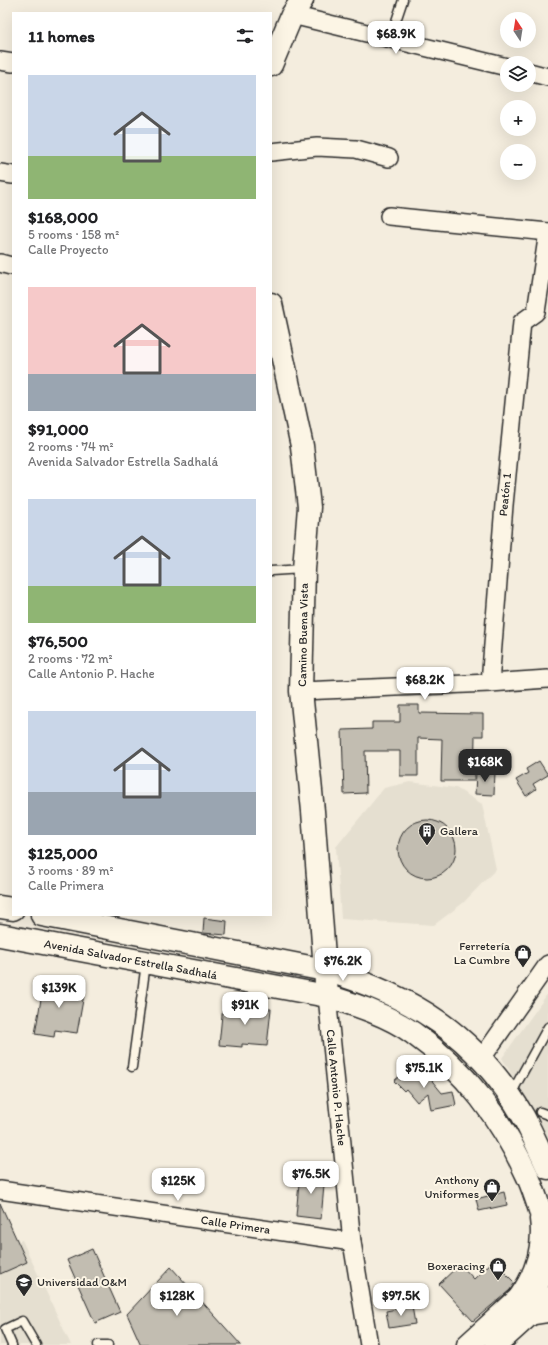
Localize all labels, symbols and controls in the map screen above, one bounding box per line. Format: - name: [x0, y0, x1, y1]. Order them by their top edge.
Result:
- north arrow: [500, 12, 536, 48]
- map controls: [500, 12, 536, 180]
- pin: $68.9K: [363, 21, 429, 55]
- icon: filters: [234, 25, 256, 47]
- text: 11 homes: [28, 26, 95, 46]
- text: $68.9K: [377, 26, 415, 41]
- button: layers: [500, 56, 536, 92]
- button: +: [500, 100, 536, 136]
- icon: home: [106, 101, 178, 173]
- button: −: [500, 144, 536, 180]
- text: $168,000: [28, 207, 98, 227]
- text: 5 rooms · 158 m²: [28, 227, 119, 242]
- text: Calle Proyecto: [28, 242, 108, 257]
- icon: home: [106, 313, 178, 385]
- text: $91,000: [28, 419, 89, 439]
- text: 2 rooms · 74 m²: [28, 439, 114, 454]
- text: Avenida Salvador Estrella Sadhalá: [28, 454, 218, 469]
- street label: Peatón 1: [496, 472, 514, 517]
- icon: home: [106, 525, 178, 597]
- street label: Camino Buena Vista: [295, 583, 311, 687]
- text: $76,500: [28, 631, 88, 651]
- text: 2 rooms · 72 m²: [28, 651, 113, 666]
- text: Calle Antonio P. Hache: [28, 666, 155, 681]
- pin: $68.2K: [392, 667, 458, 701]
- text: $68.2K: [406, 672, 444, 687]
- icon: home: [106, 737, 178, 809]
- pin: $168K: [457, 749, 513, 783]
- text: $168K: [468, 754, 502, 769]
- building icon: Gallera: [417, 821, 437, 846]
- place label: Gallera: [440, 824, 479, 838]
- text: $125,000: [28, 843, 98, 863]
- text: 3 rooms · 89 m²: [28, 863, 114, 878]
- text: Calle Primera: [28, 878, 104, 893]
- street label: Avenida Salvador Estrella Sadhalá: [43, 936, 219, 983]
- place label: Ferretería La Cumbre: [454, 939, 511, 967]
- shop icon: Ferretería La Cumbre: [513, 943, 533, 968]
- pin: $76.2K: [310, 948, 376, 982]
- text: $76.2K: [324, 953, 362, 968]
- pin: $139K: [31, 975, 87, 1009]
- text: $139K: [42, 980, 76, 995]
- pin: $91K: [221, 992, 269, 1026]
- text: $91K: [231, 997, 259, 1012]
- street label: Calle Antonio P. Hache: [323, 1029, 349, 1147]
- pin: $75.1K: [391, 1055, 457, 1089]
- text: $75.1K: [405, 1060, 443, 1075]
- pin: $76.5K: [278, 1161, 344, 1195]
- text: $76.5K: [292, 1166, 330, 1181]
- pin: $125K: [150, 1168, 206, 1202]
- text: $125K: [161, 1173, 195, 1188]
- place label: Anthony Uniformes: [425, 1173, 479, 1201]
- shop icon: Anthony Uniformes: [482, 1177, 502, 1202]
- street label: Calle Primera: [200, 1213, 271, 1237]
- shop icon: Boxeracing: [488, 1256, 508, 1281]
- place label: Boxeracing: [427, 1259, 486, 1273]
- school or university icon: Universidad O&M: [14, 1272, 34, 1297]
- place label: Universidad O&M: [37, 1275, 127, 1289]
- pin: $128K: [149, 1283, 205, 1317]
- pin: $97.5K: [368, 1283, 434, 1317]
- text: $128K: [160, 1288, 194, 1303]
- text: $97.5K: [382, 1288, 420, 1303]

